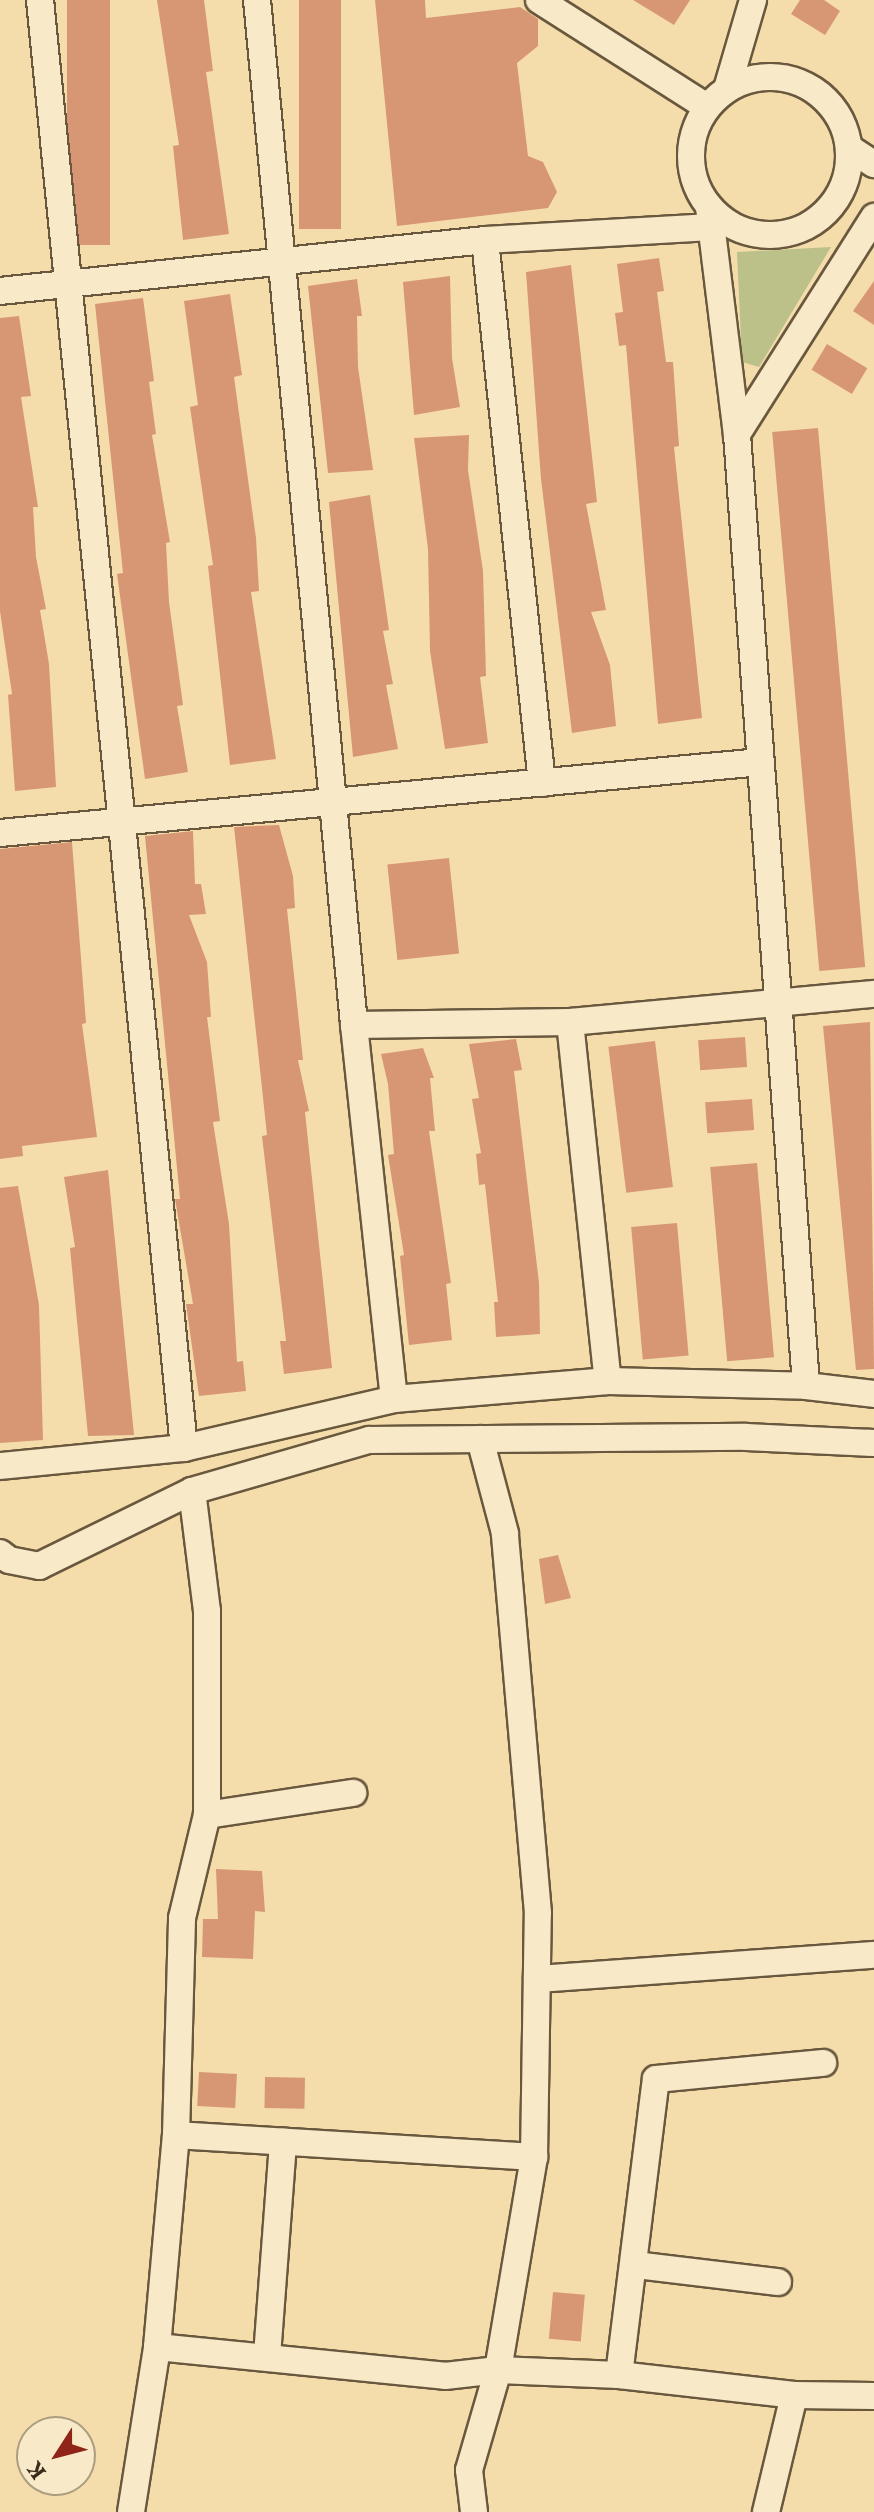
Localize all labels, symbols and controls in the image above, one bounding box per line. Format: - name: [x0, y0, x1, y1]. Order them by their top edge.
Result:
- north arrow: [16, 2416, 96, 2496]
- text: K: [21, 2454, 55, 2485]

